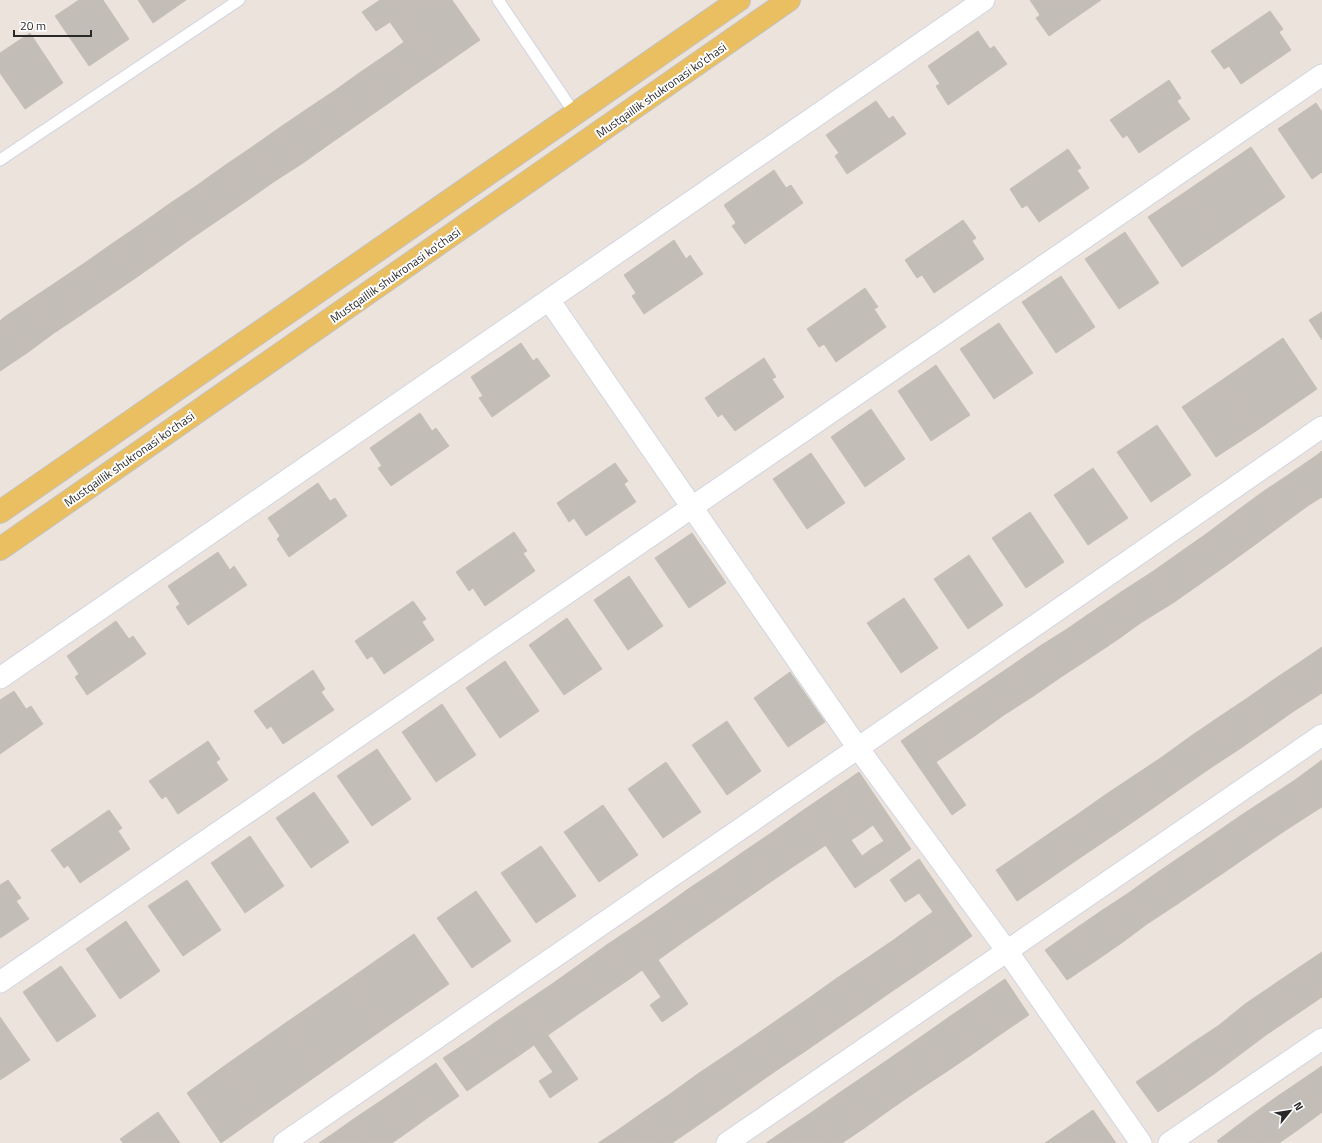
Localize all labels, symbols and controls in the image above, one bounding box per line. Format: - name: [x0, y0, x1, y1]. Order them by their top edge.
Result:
- scale bar: [14, 12, 91, 38]
- text: 20 m: [20, 16, 46, 35]
- street label: Mustqaillik shukronasi ko'chasi: [592, 38, 730, 142]
- street label: Mustqaillik shukronasi ko'chasi: [326, 223, 464, 327]
- street label: Mustqaillik shukronasi ko'chasi: [60, 407, 198, 511]
- north arrow: [1270, 1091, 1310, 1131]
- text: N: [1290, 1099, 1307, 1113]

